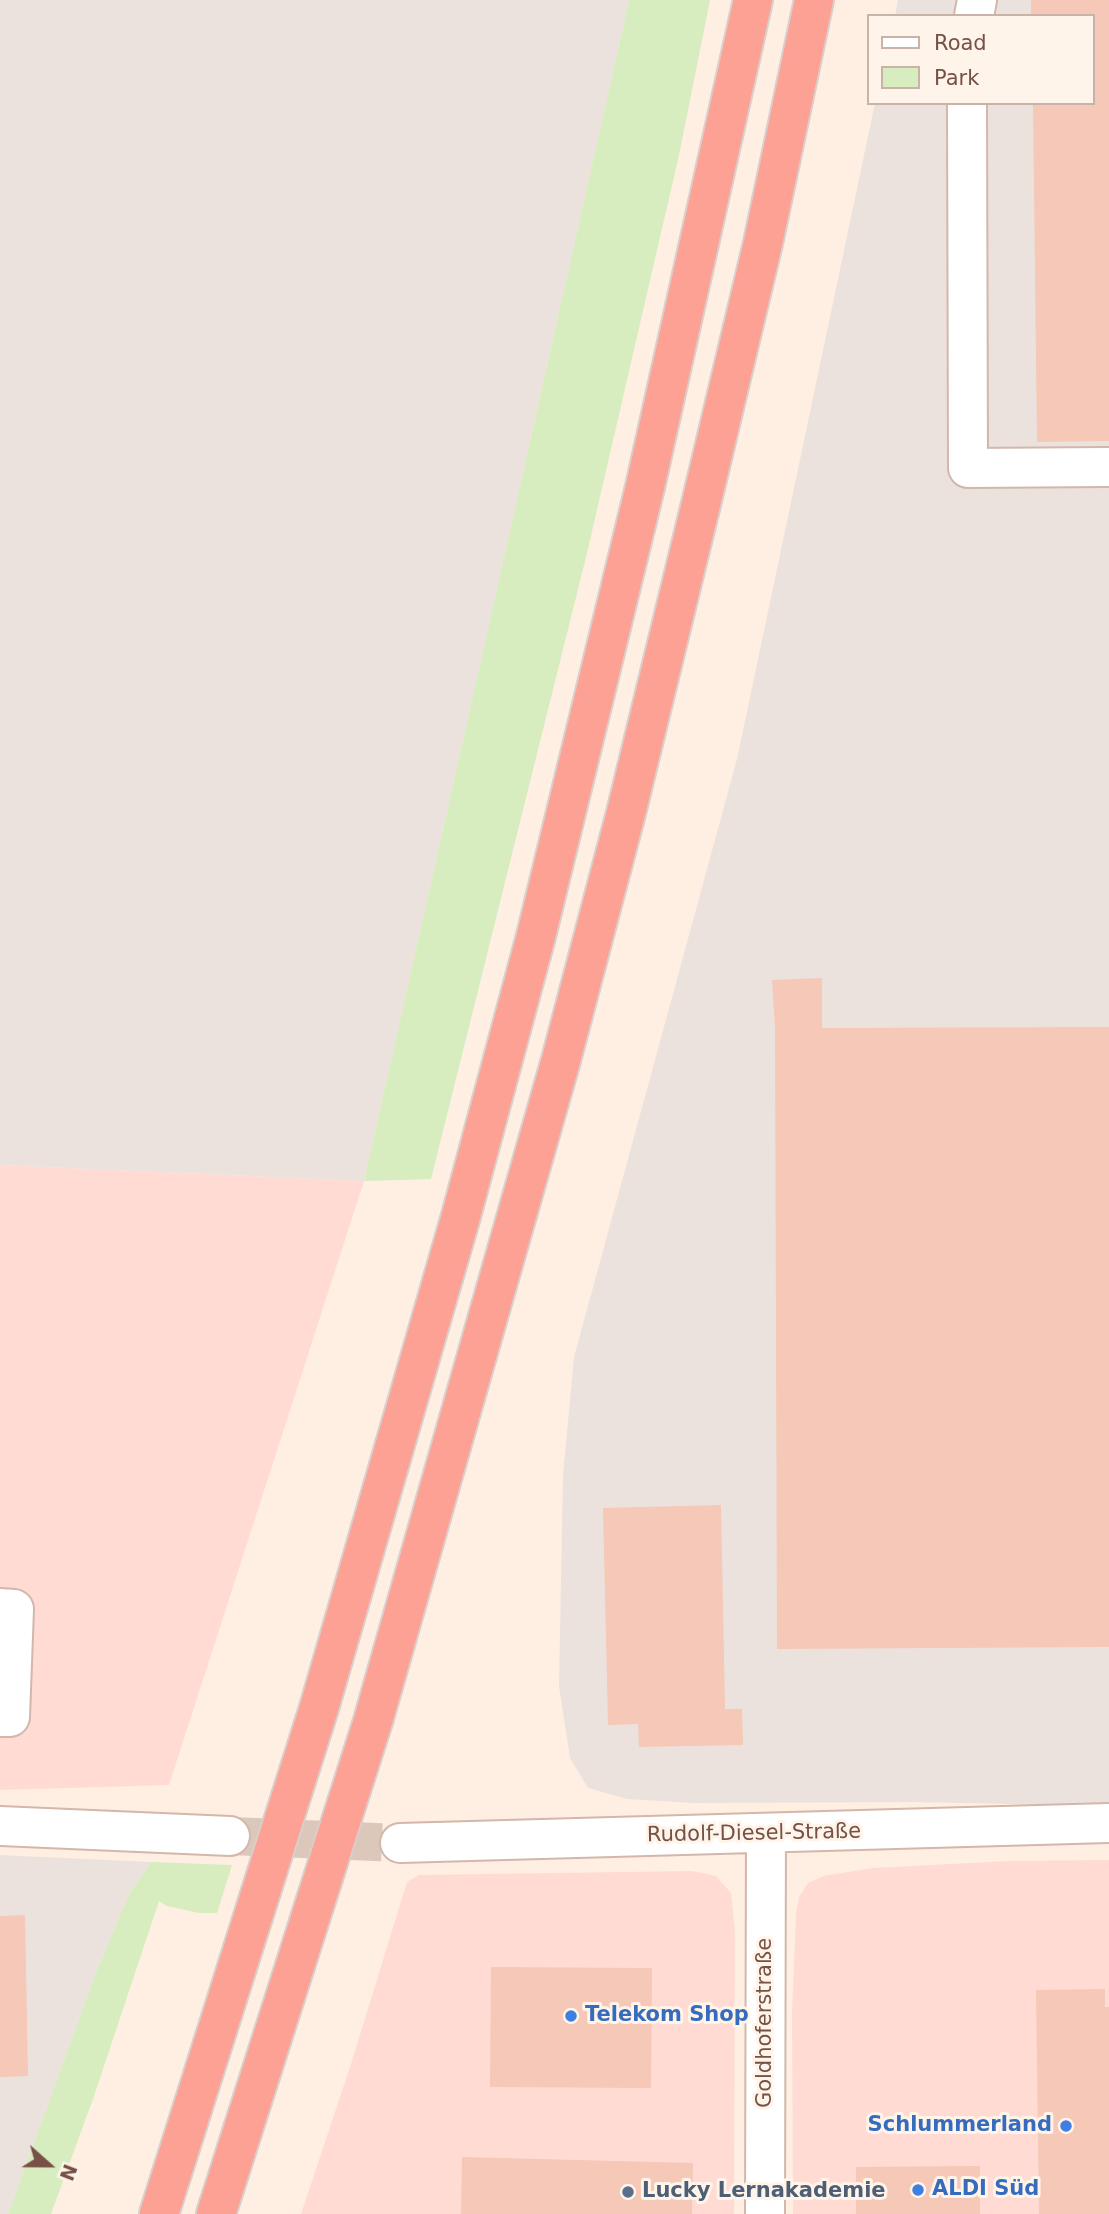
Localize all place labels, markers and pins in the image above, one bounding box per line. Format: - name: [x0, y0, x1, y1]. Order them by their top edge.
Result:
- place label: Telekom Shop: [585, 2003, 749, 2029]
- marker: Telekom Shop: [563, 2008, 579, 2024]
- place label: Schlummerland: [868, 2113, 1052, 2139]
- marker: Schlummerland: [1058, 2118, 1074, 2134]
- place label: ALDI Süd: [932, 2177, 1039, 2203]
- place label: Lucky Lernakademie: [642, 2179, 886, 2205]
- marker: ALDI Süd: [910, 2182, 926, 2198]
- marker: Lucky Lernakademie: [620, 2184, 636, 2200]

